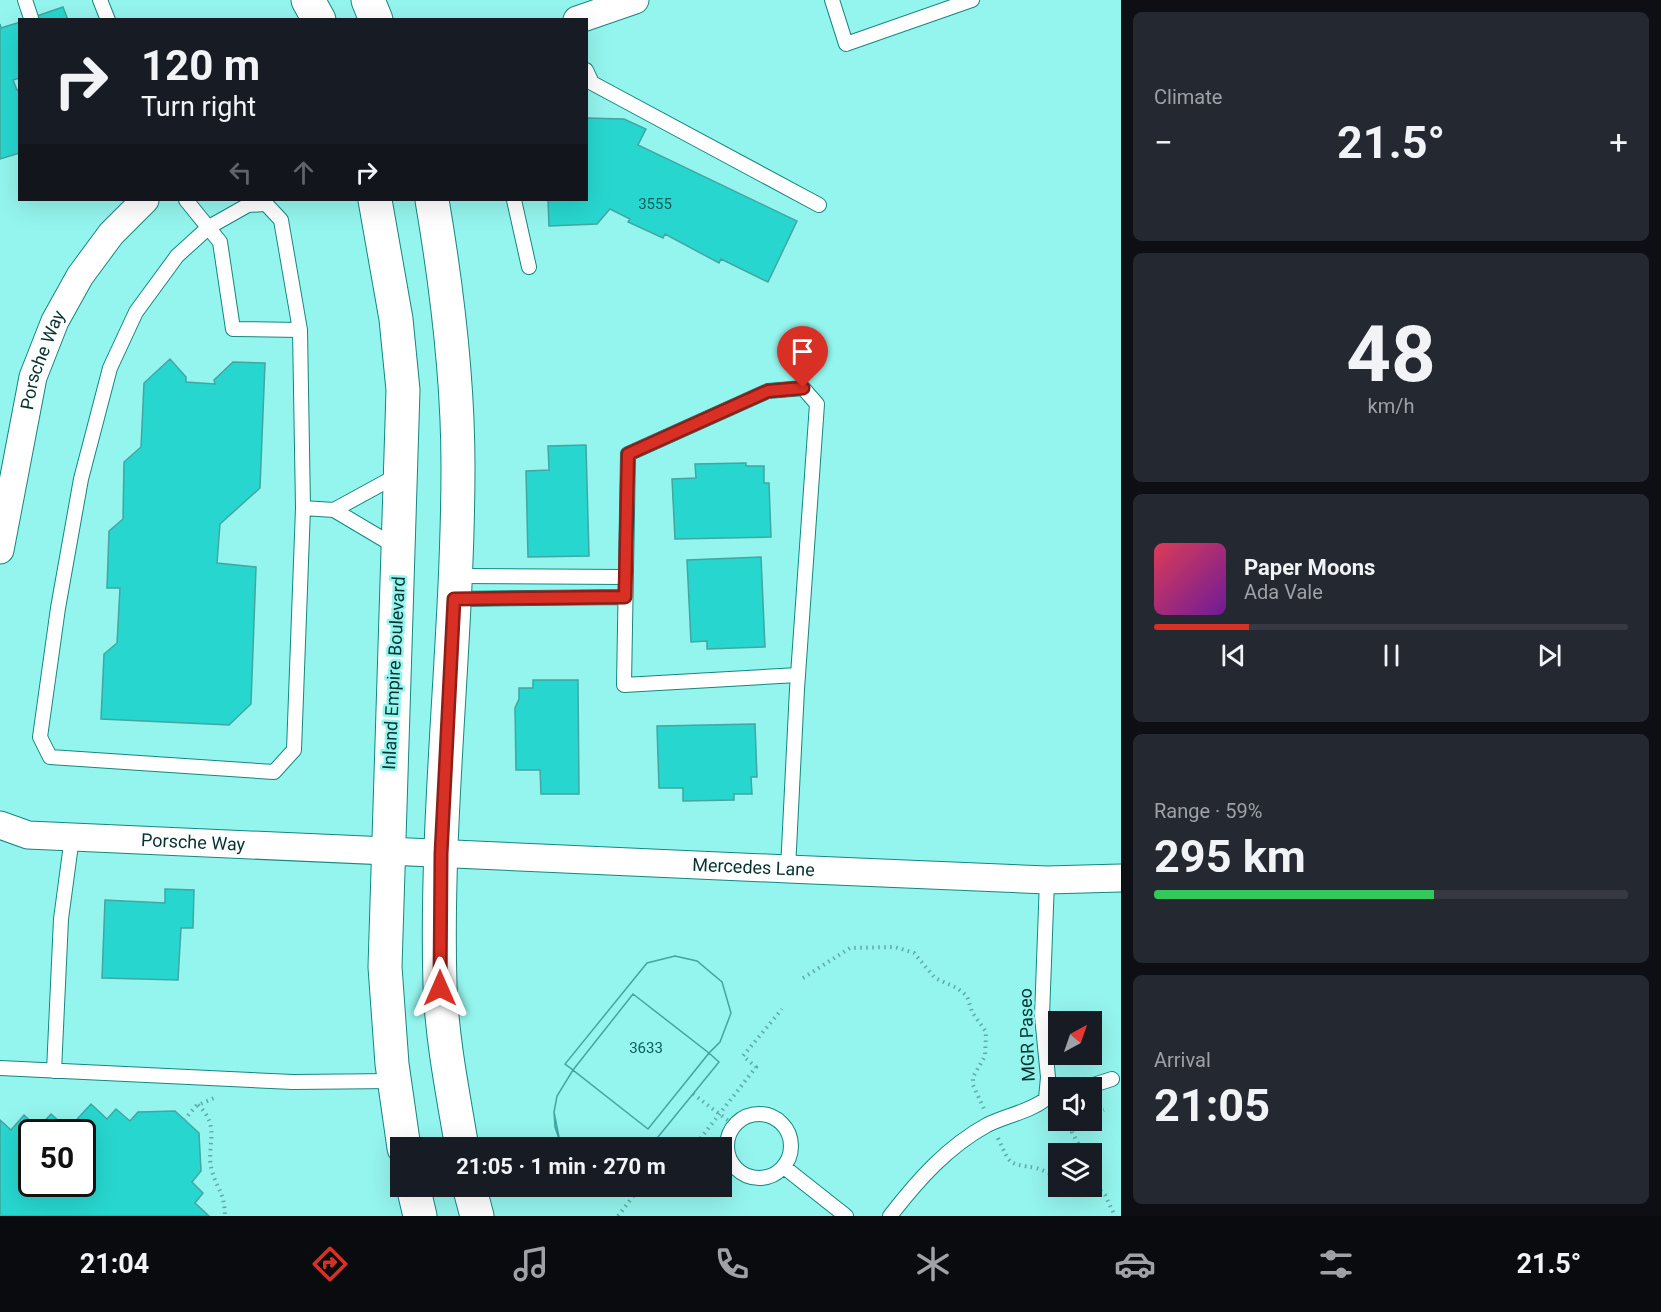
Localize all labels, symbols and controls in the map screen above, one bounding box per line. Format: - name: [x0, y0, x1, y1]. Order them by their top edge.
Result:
- text: 120 m: [141, 41, 260, 90]
- icon: right: [42, 42, 120, 120]
- text: Climate: [1154, 85, 1222, 109]
- text: Turn right: [141, 91, 256, 123]
- text: 21.5°: [1337, 116, 1445, 169]
- text: −: [1154, 123, 1173, 162]
- text: +: [1609, 123, 1628, 162]
- icon: left: [224, 156, 257, 189]
- icon: ahead: [287, 156, 320, 189]
- icon: right: [350, 156, 383, 189]
- house number: 3555: [638, 195, 672, 213]
- street label: Porsche Way: [16, 306, 69, 411]
- text: 48: [1346, 309, 1436, 400]
- pin: [777, 326, 828, 388]
- icon: arrive: [786, 335, 819, 368]
- text: km/h: [1368, 394, 1414, 418]
- text: Paper Moons: [1244, 555, 1375, 580]
- street label: Inland Empire Boulevard: [378, 576, 409, 770]
- text: Ada Vale: [1244, 580, 1323, 604]
- icon: previous: [1217, 639, 1250, 672]
- icon: pause: [1375, 639, 1408, 672]
- icon: next: [1533, 639, 1566, 672]
- text: Range · 59%: [1154, 799, 1262, 823]
- street label: Porsche Way: [141, 829, 246, 855]
- text: 295 km: [1154, 830, 1306, 883]
- street label: Mercedes Lane: [692, 854, 815, 880]
- position arrow: [408, 956, 472, 1020]
- street label: MGR Paseo: [1014, 988, 1039, 1082]
- north arrow: [1048, 1011, 1102, 1065]
- map controls: [1048, 1011, 1102, 1197]
- house number: 3633: [629, 1039, 663, 1057]
- text: Arrival: [1154, 1048, 1211, 1072]
- button: sound: [1048, 1077, 1102, 1131]
- text: 21:05: [1154, 1079, 1270, 1132]
- speed limit sign: 50: [18, 1119, 96, 1197]
- button: layers: [1048, 1143, 1102, 1197]
- text: 21:05 · 1 min · 270 m: [456, 1154, 666, 1179]
- icon: directions: [309, 1243, 351, 1285]
- icon: music: [510, 1243, 552, 1285]
- icon: phone: [711, 1243, 753, 1285]
- icon: climate: [912, 1243, 954, 1285]
- icon: car: [1114, 1243, 1156, 1285]
- icon: filters: [1315, 1243, 1357, 1285]
- text: 21:04: [80, 1248, 149, 1280]
- text: 21.5°: [1516, 1248, 1581, 1280]

